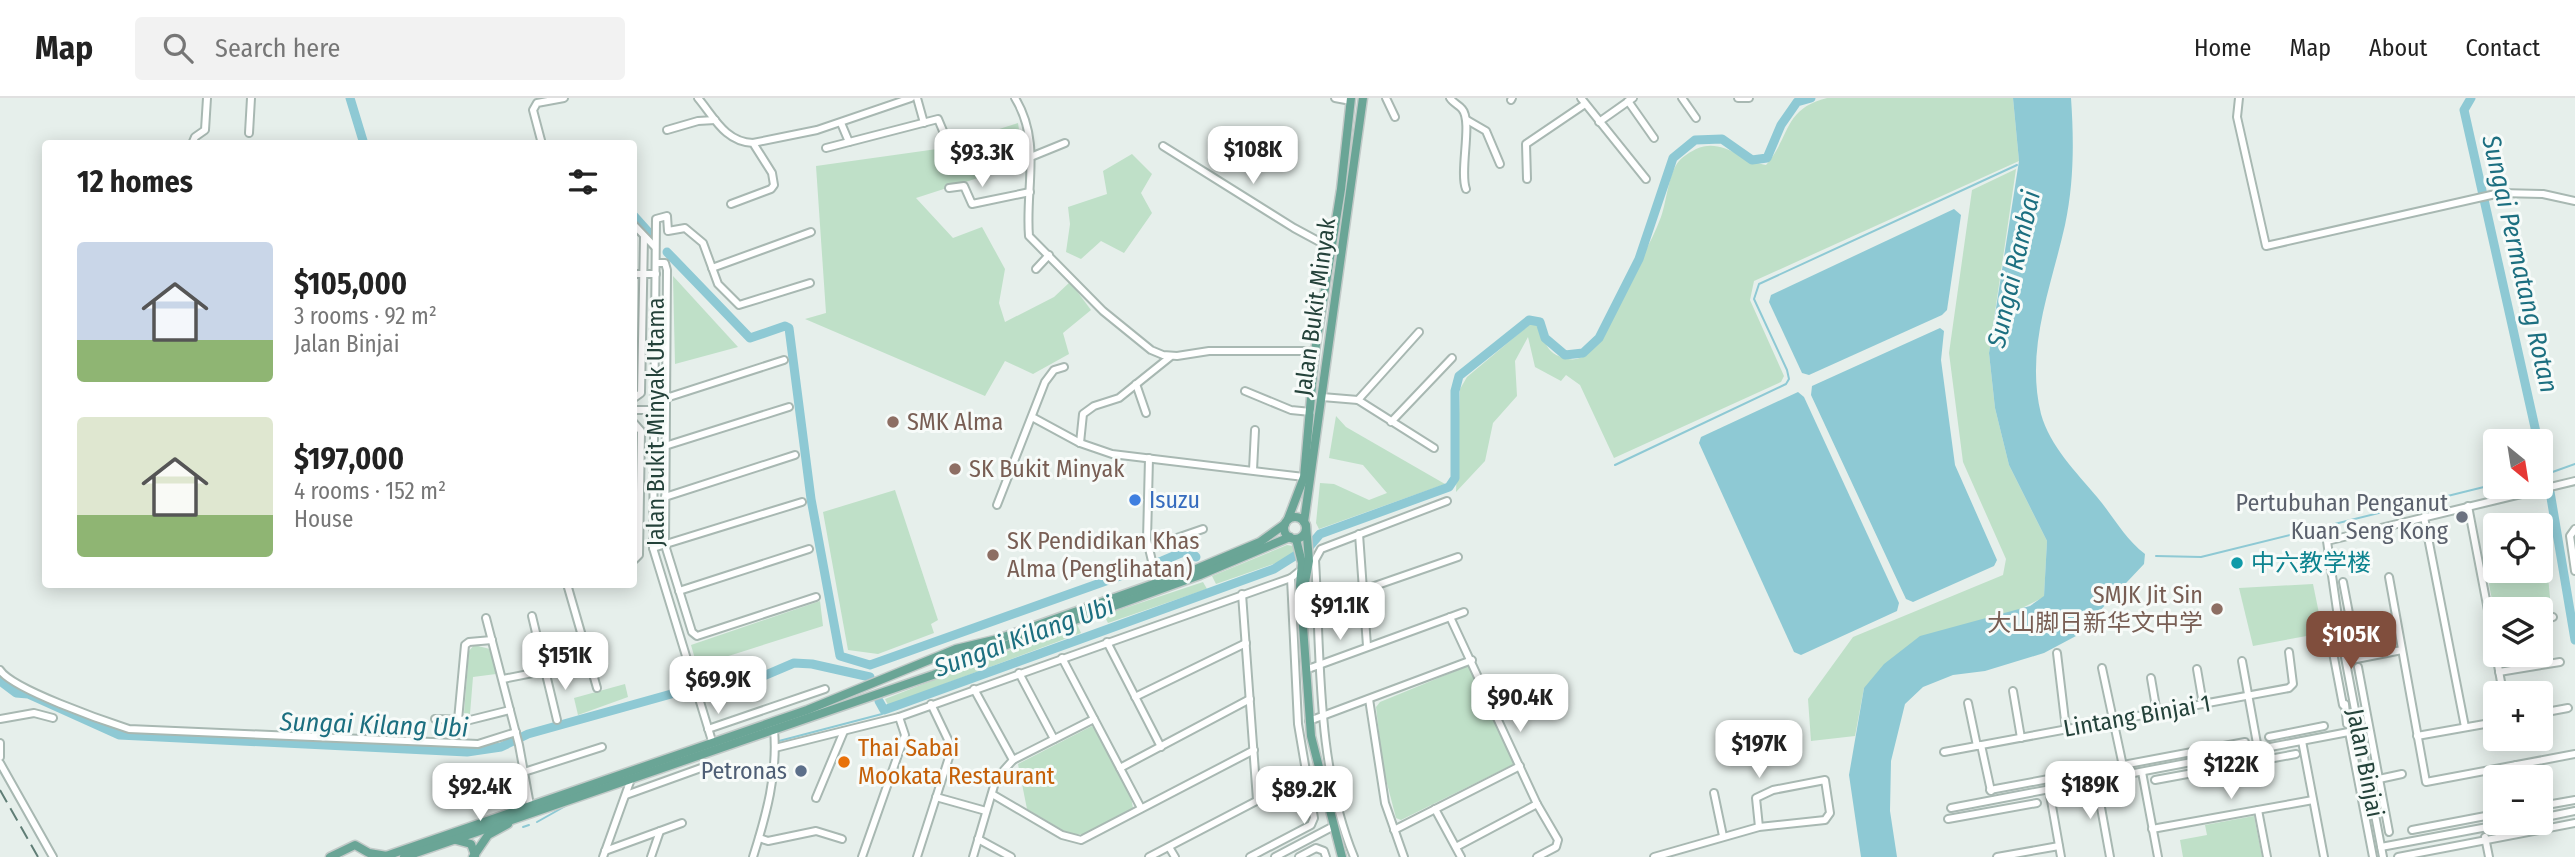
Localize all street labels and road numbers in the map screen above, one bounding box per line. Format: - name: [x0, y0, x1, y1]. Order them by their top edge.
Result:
- street label: Jalan Bukit Minyak: [1289, 215, 1341, 398]
- street label: Jalan Bukit Minyak Utama: [642, 297, 670, 547]
- street label: Lintang Binjai 1: [2061, 689, 2213, 743]
- street label: Jalan Binjai: [2341, 706, 2389, 820]

